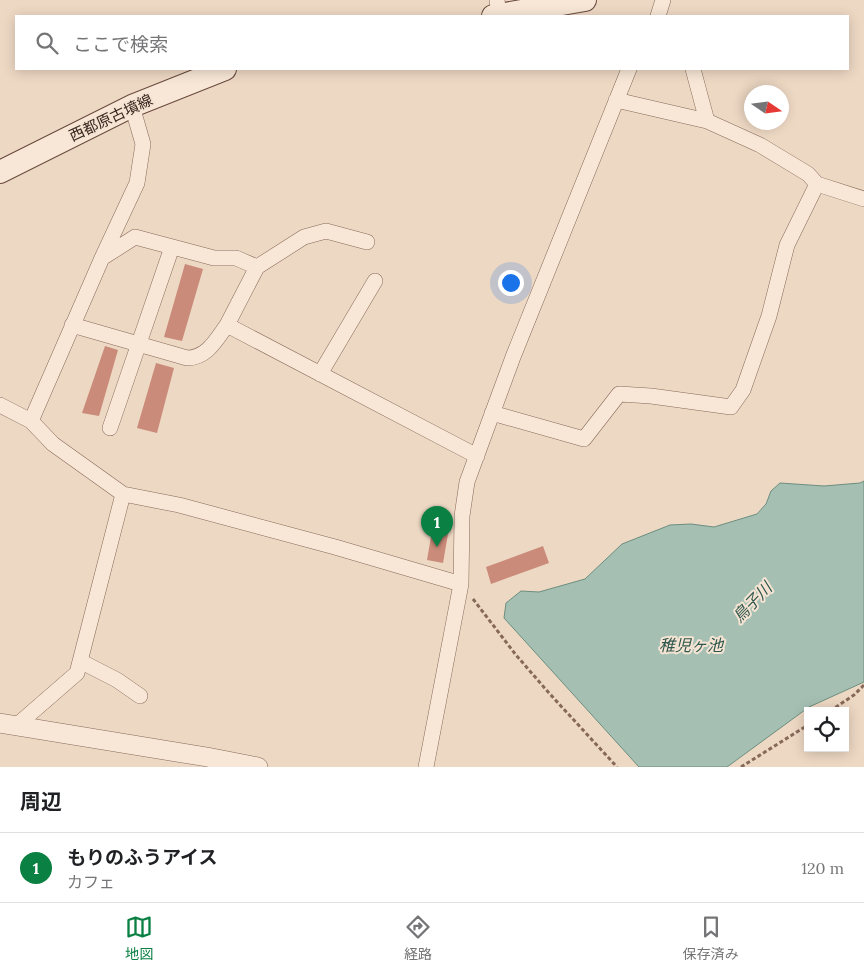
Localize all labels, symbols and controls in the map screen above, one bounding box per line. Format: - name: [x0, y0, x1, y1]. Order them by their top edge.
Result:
- search box: [15, 15, 849, 70]
- icon: search: [33, 29, 61, 57]
- text: ここで検索: [73, 32, 168, 56]
- north arrow: [744, 85, 789, 130]
- street label: 西都原古墳線: [66, 90, 156, 145]
- your location: [498, 270, 524, 296]
- pin: 1: [421, 506, 453, 547]
- water label: 鳥子川: [728, 576, 777, 626]
- water label: 稚児ヶ池: [659, 635, 725, 655]
- map controls: [804, 707, 849, 752]
- button: locate: [804, 707, 849, 752]
- text: 周辺: [20, 788, 62, 815]
- text: もりのふうアイス: [67, 845, 217, 869]
- text: 1: [33, 858, 39, 878]
- text: 120 m: [801, 858, 844, 878]
- text: カフェ: [67, 872, 115, 892]
- tab: 地図: [125, 913, 153, 963]
- tab: 経路: [404, 913, 432, 963]
- tab: 保存済み: [683, 913, 739, 963]

